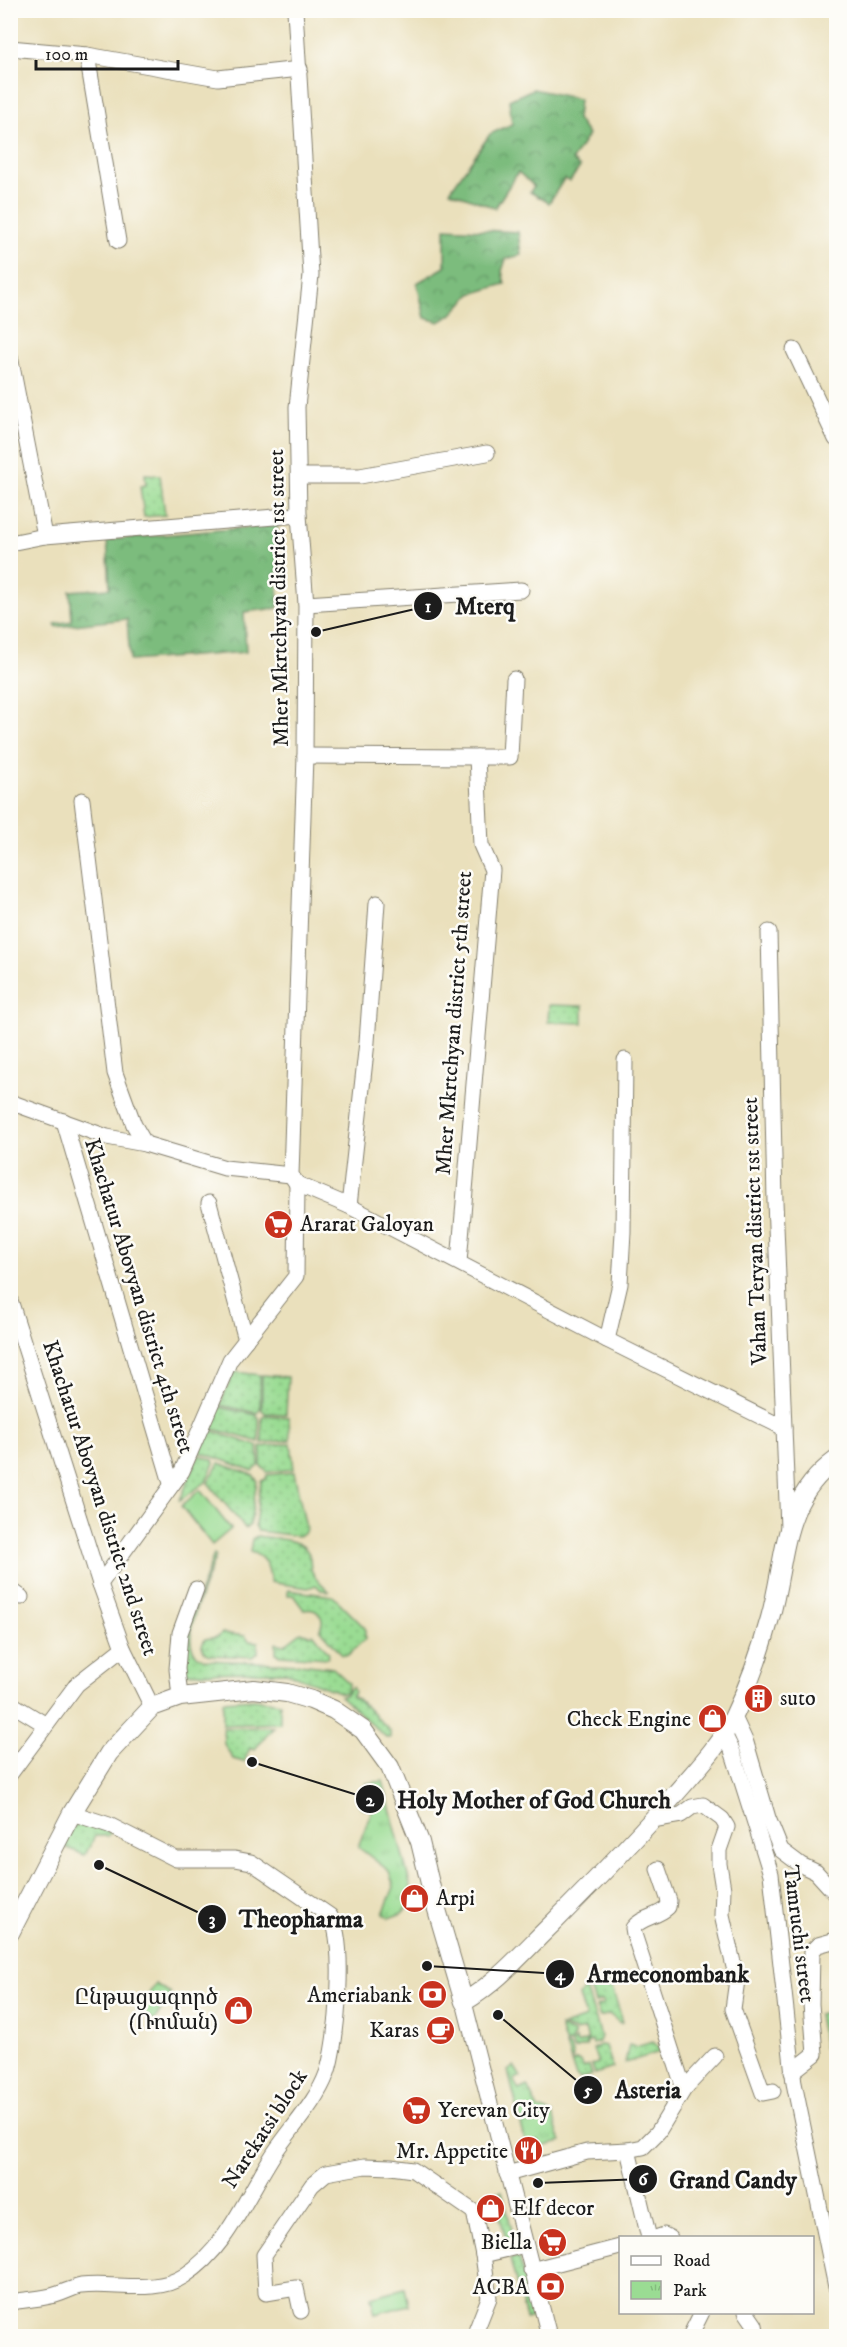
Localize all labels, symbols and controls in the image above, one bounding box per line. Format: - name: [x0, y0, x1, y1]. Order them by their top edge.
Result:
- scale bar: [36, 33, 178, 71]
- text: 100 m: [45, 44, 88, 66]
- street label: Mher Mkrtchyan district 1st street: [263, 449, 295, 747]
- callout: Mterq: [413, 585, 527, 627]
- text: Mterq: [455, 592, 516, 622]
- text: 1: [425, 596, 432, 618]
- street label: Mher Mkrtchyan district 5th street: [430, 870, 478, 1176]
- street label: Vahan Teryan district 1st street: [737, 1097, 773, 1366]
- street label: Khachatur Abovyan district 4th street: [78, 1135, 200, 1457]
- supermarket icon: Ararat Galoyan: [263, 1208, 295, 1240]
- place label: Ararat Galoyan: [300, 1211, 435, 1238]
- street label: Khachatur Abovyan district 2nd street: [36, 1337, 164, 1659]
- building icon: suto: [743, 1682, 775, 1714]
- place label: suto: [780, 1685, 816, 1712]
- shop icon: Check Engine: [696, 1703, 728, 1735]
- place label: Check Engine: [567, 1706, 691, 1733]
- callout: Holy Mother of God Church: [355, 1778, 683, 1820]
- text: Holy Mother of God Church: [397, 1786, 671, 1816]
- text: 2: [366, 1790, 376, 1812]
- street label: Tamruchi street: [777, 1864, 821, 2004]
- shop icon: Arpi: [399, 1882, 431, 1914]
- place label: Arpi: [436, 1885, 475, 1912]
- callout: Theopharma: [197, 1898, 375, 1940]
- text: Theopharma: [238, 1905, 364, 1935]
- text: 3: [209, 1909, 216, 1931]
- callout: Armeconombank: [545, 1953, 761, 1995]
- text: Armeconombank: [586, 1960, 750, 1990]
- text: 4: [554, 1964, 566, 1986]
- bank icon: Ameriabank: [417, 1979, 449, 2011]
- place label: Ameriabank: [307, 1982, 412, 2009]
- place label: Ընթացագործ (Ռոման): [74, 1984, 219, 2036]
- shop icon: Ընթացագործ (Ռոման): [223, 1994, 255, 2026]
- cafe icon: Karas: [424, 2014, 456, 2046]
- place label: Karas: [369, 2017, 419, 2044]
- street label: Narekatsi block: [216, 2064, 314, 2194]
- callout: Asteria: [573, 2069, 693, 2111]
- text: Asteria: [614, 2076, 682, 2106]
- text: 5: [583, 2080, 593, 2102]
- supermarket icon: Yerevan City: [401, 2094, 433, 2126]
- place label: Yerevan City: [438, 2097, 550, 2124]
- restaurant icon: Mr. Appetite: [513, 2135, 545, 2167]
- place label: Mr. Appetite: [396, 2138, 508, 2165]
- callout: Grand Candy: [628, 2158, 809, 2200]
- text: Grand Candy: [669, 2166, 797, 2196]
- text: 6: [638, 2169, 649, 2191]
- shop icon: Elf decor: [475, 2192, 507, 2224]
- place label: Elf decor: [512, 2195, 595, 2222]
- supermarket icon: Biella: [537, 2226, 569, 2258]
- place label: Biella: [481, 2229, 533, 2256]
- legend: [619, 2236, 814, 2314]
- text: Road: [673, 2250, 710, 2272]
- bank icon: ACBA: [534, 2271, 566, 2303]
- place label: ACBA: [473, 2274, 530, 2301]
- text: Park: [673, 2280, 707, 2302]

